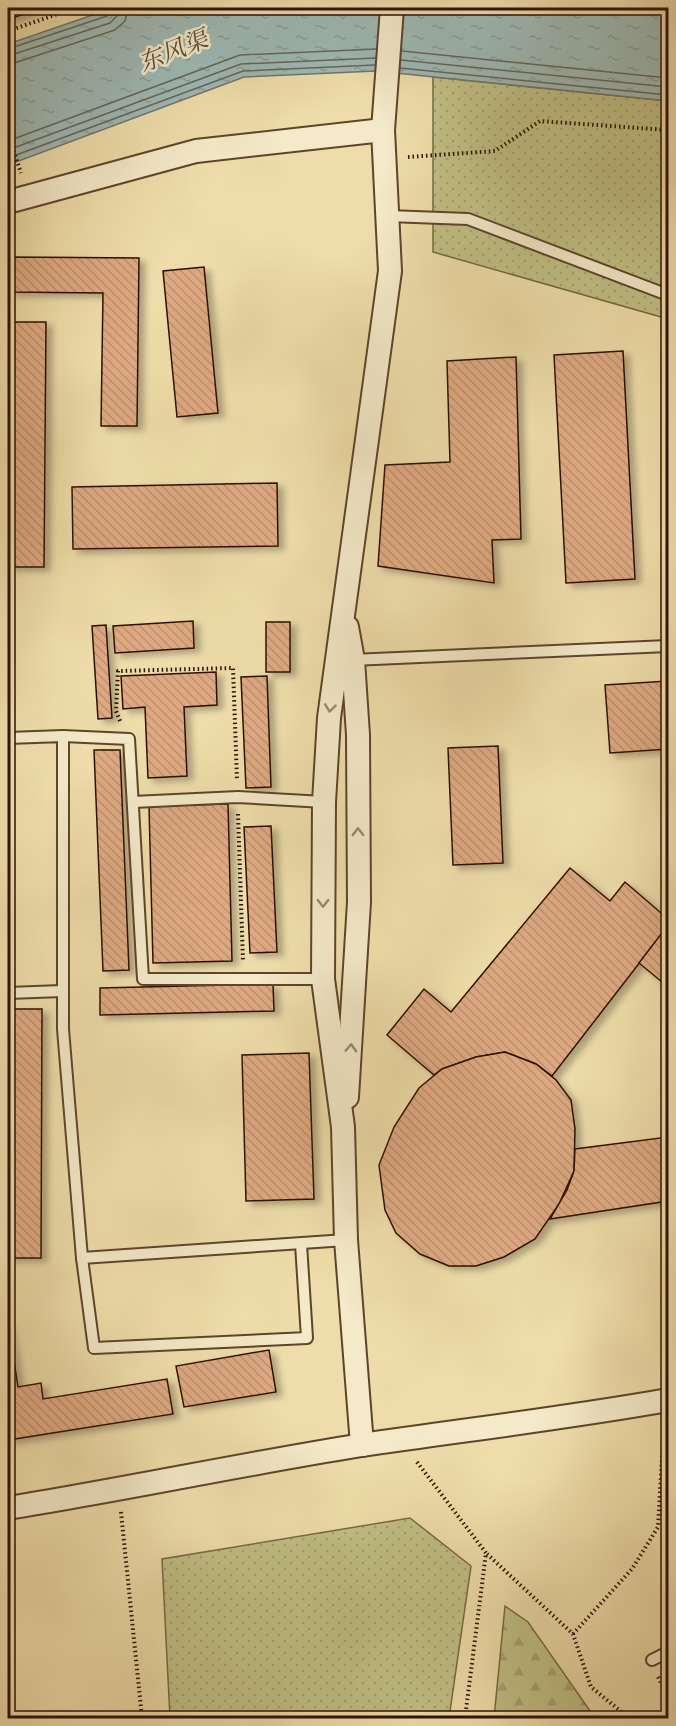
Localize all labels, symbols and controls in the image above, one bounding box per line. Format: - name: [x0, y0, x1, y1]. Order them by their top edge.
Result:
- water label: 东风渠: [134, 23, 217, 82]
- one-way arrow: [325, 703, 337, 713]
- one-way arrow: [352, 827, 364, 836]
- one-way arrow: [317, 898, 329, 907]
- one-way arrow: [345, 1043, 358, 1052]

